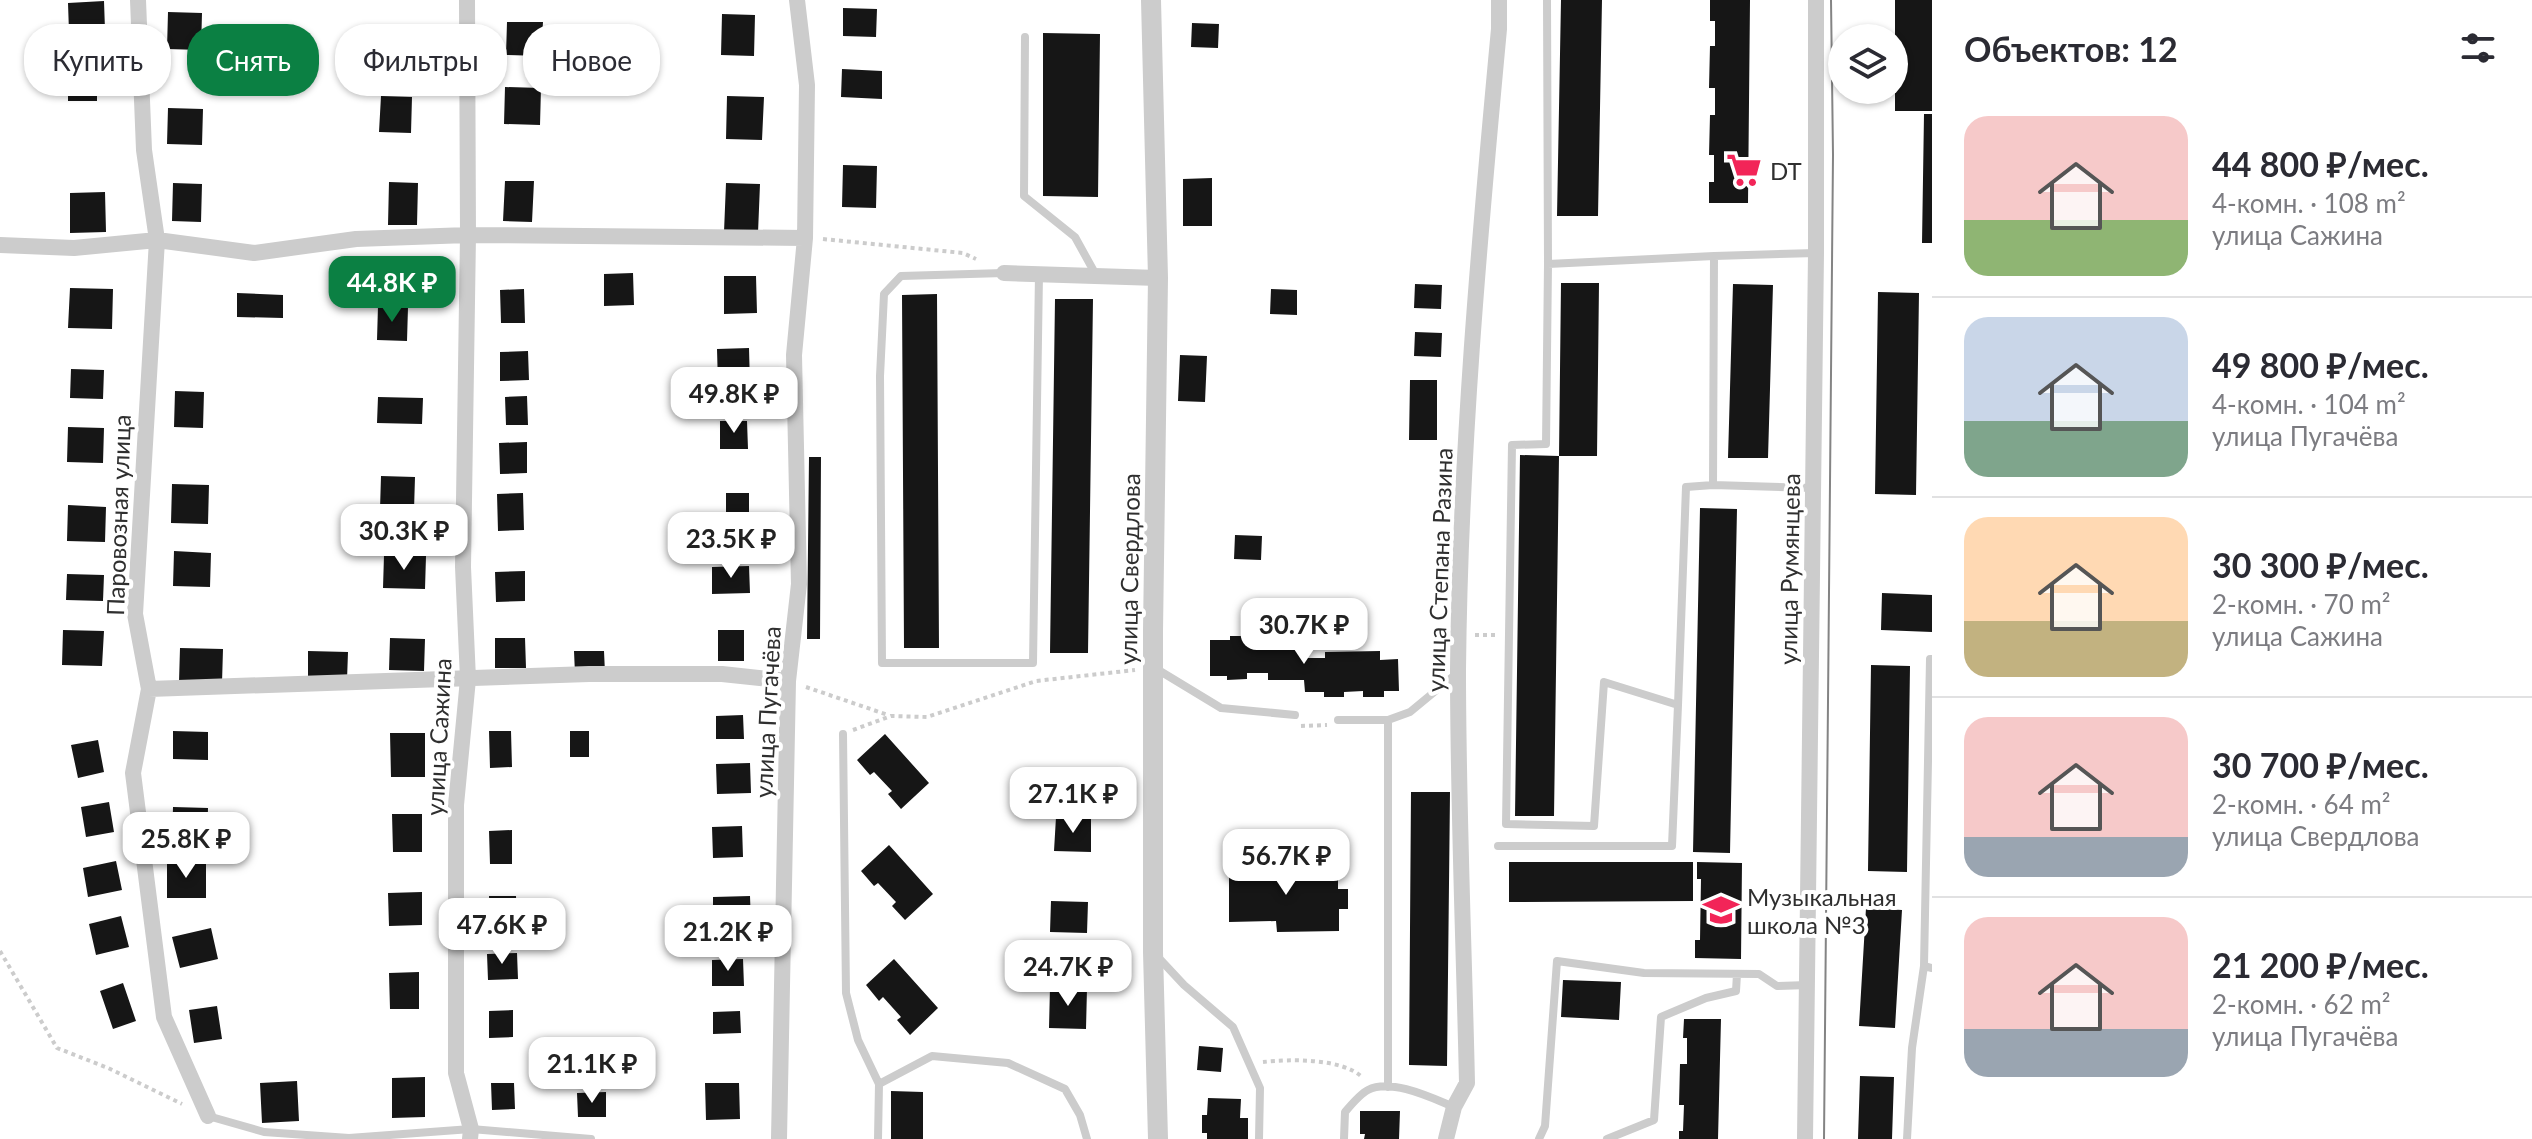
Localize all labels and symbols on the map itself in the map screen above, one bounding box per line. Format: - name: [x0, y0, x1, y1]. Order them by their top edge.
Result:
- supermarket icon: DT: [1725, 151, 1763, 189]
- place label: DT: [1770, 156, 1802, 185]
- pin: 44.8K ₽: [318, 256, 466, 324]
- pin: 49.8K ₽: [660, 367, 808, 435]
- street label: Паровозная улица: [100, 414, 136, 616]
- street label: улица Степана Разина: [1420, 447, 1458, 693]
- street label: улица Свердлова: [1113, 473, 1145, 665]
- street label: улица Румянцева: [1773, 473, 1805, 665]
- pin: 30.3K ₽: [330, 504, 478, 572]
- pin: 23.5K ₽: [657, 512, 805, 580]
- pin: 30.7K ₽: [1230, 598, 1378, 666]
- street label: улица Пугачёва: [748, 625, 786, 799]
- street label: улица Сажина: [419, 657, 457, 817]
- pin: 27.1K ₽: [999, 767, 1147, 835]
- pin: 25.8K ₽: [112, 812, 260, 880]
- pin: 56.7K ₽: [1212, 829, 1360, 897]
- place label: Музыкальная школа №3: [1747, 882, 1897, 939]
- school or university icon: Музыкальная школа №3: [1702, 891, 1740, 929]
- pin: 47.6K ₽: [428, 898, 576, 966]
- pin: 21.2K ₽: [654, 905, 802, 973]
- pin: 24.7K ₽: [994, 940, 1142, 1008]
- pin: 21.1K ₽: [518, 1037, 666, 1105]

